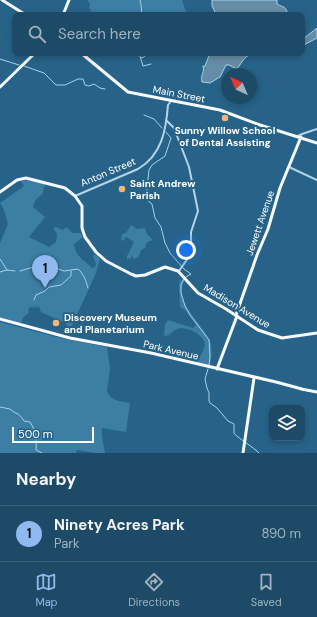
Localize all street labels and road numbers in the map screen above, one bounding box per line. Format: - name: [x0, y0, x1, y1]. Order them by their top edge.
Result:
- street label: Main Street: [152, 83, 206, 105]
- street label: Anton Street: [78, 154, 138, 189]
- street label: Jewett Avenue: [243, 188, 277, 257]
- street label: Madison Avenue: [201, 281, 273, 331]
- street label: Park Avenue: [142, 337, 200, 363]

